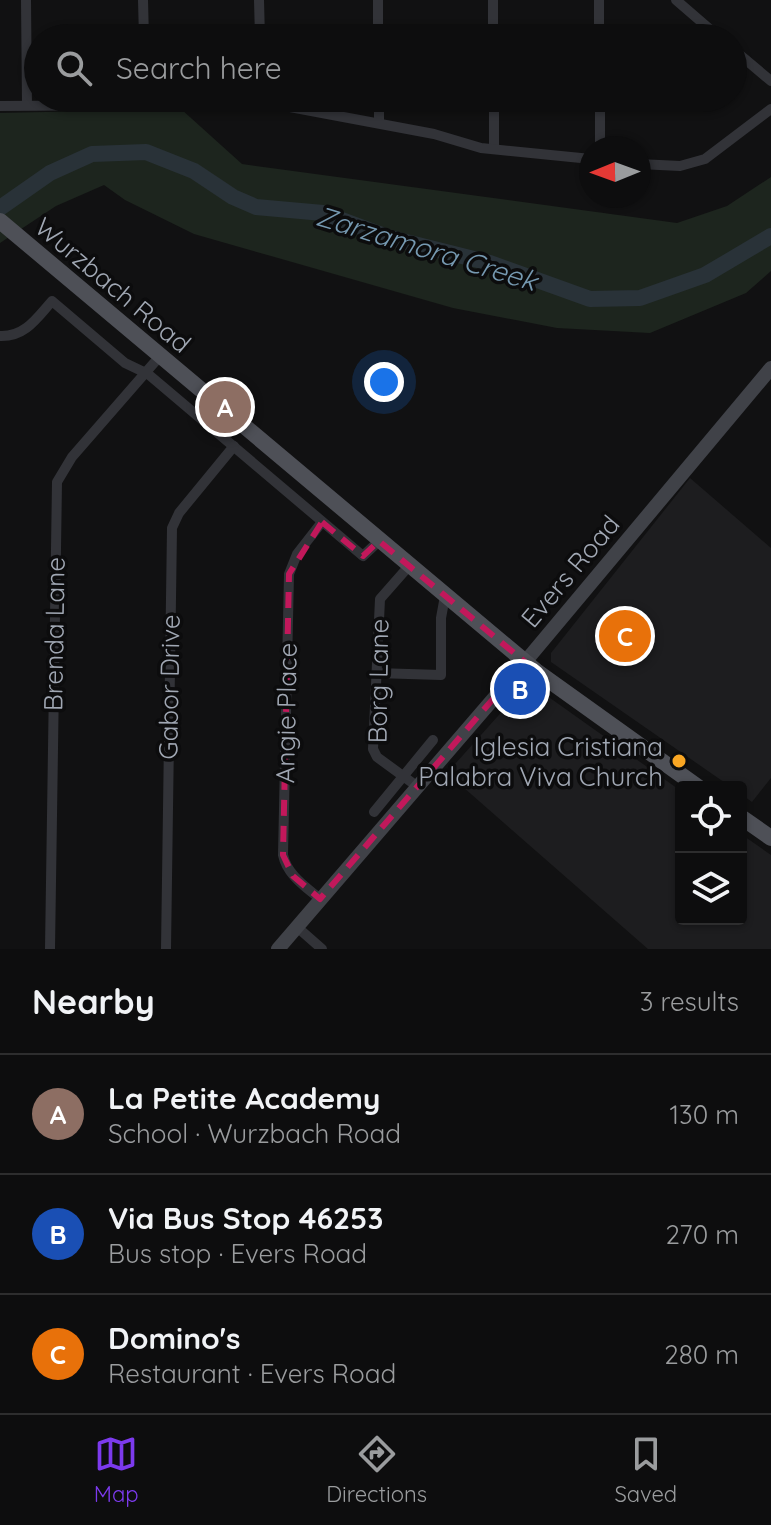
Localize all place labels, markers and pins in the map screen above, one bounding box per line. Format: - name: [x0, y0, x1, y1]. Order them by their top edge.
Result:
- pin: A: [199, 377, 251, 437]
- pin: C: [599, 606, 651, 666]
- pin: B: [494, 659, 546, 719]
- place label: Iglesia Cristiana Palabra Viva Church: [418, 730, 663, 793]
- marker: Iglesia Cristiana Palabra Viva Church: [670, 752, 688, 770]

